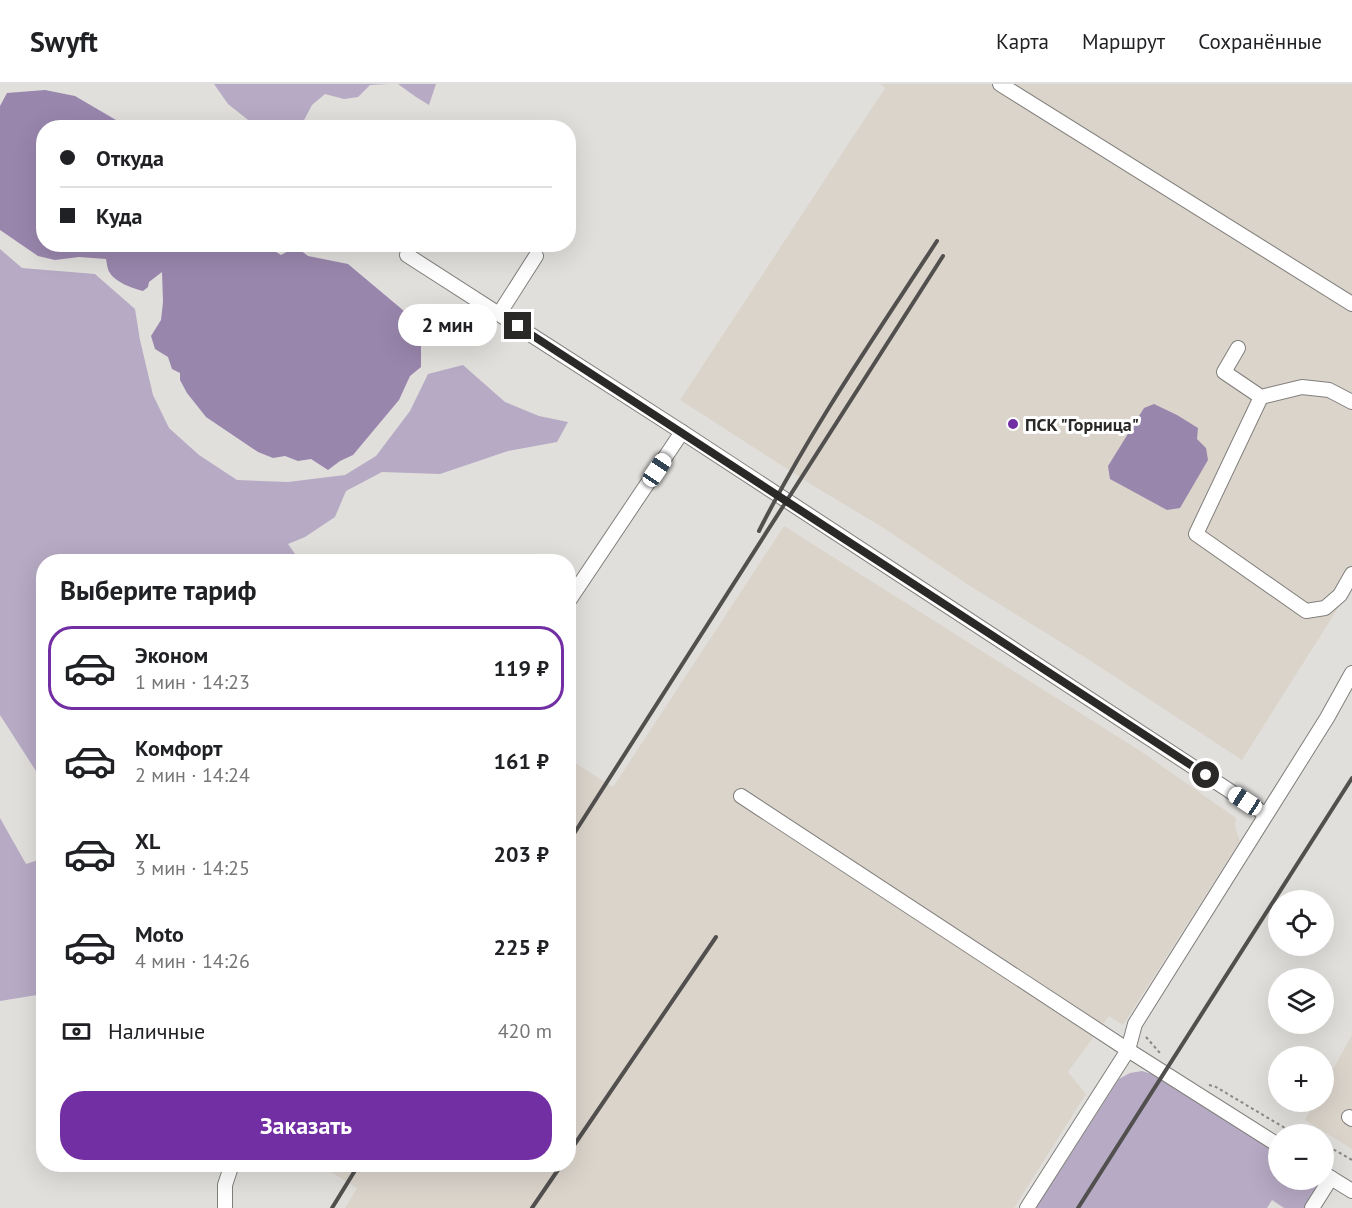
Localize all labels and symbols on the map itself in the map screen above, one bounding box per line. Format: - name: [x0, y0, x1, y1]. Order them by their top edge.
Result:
- callout: 2 мин: [398, 305, 497, 347]
- route end: [504, 312, 531, 339]
- place label: ПСК "Горница": [1025, 413, 1139, 436]
- marker: ПСК "Горница": [1006, 417, 1020, 431]
- car: [639, 450, 675, 490]
- route start: [1192, 761, 1219, 788]
- car: [1225, 784, 1265, 818]

